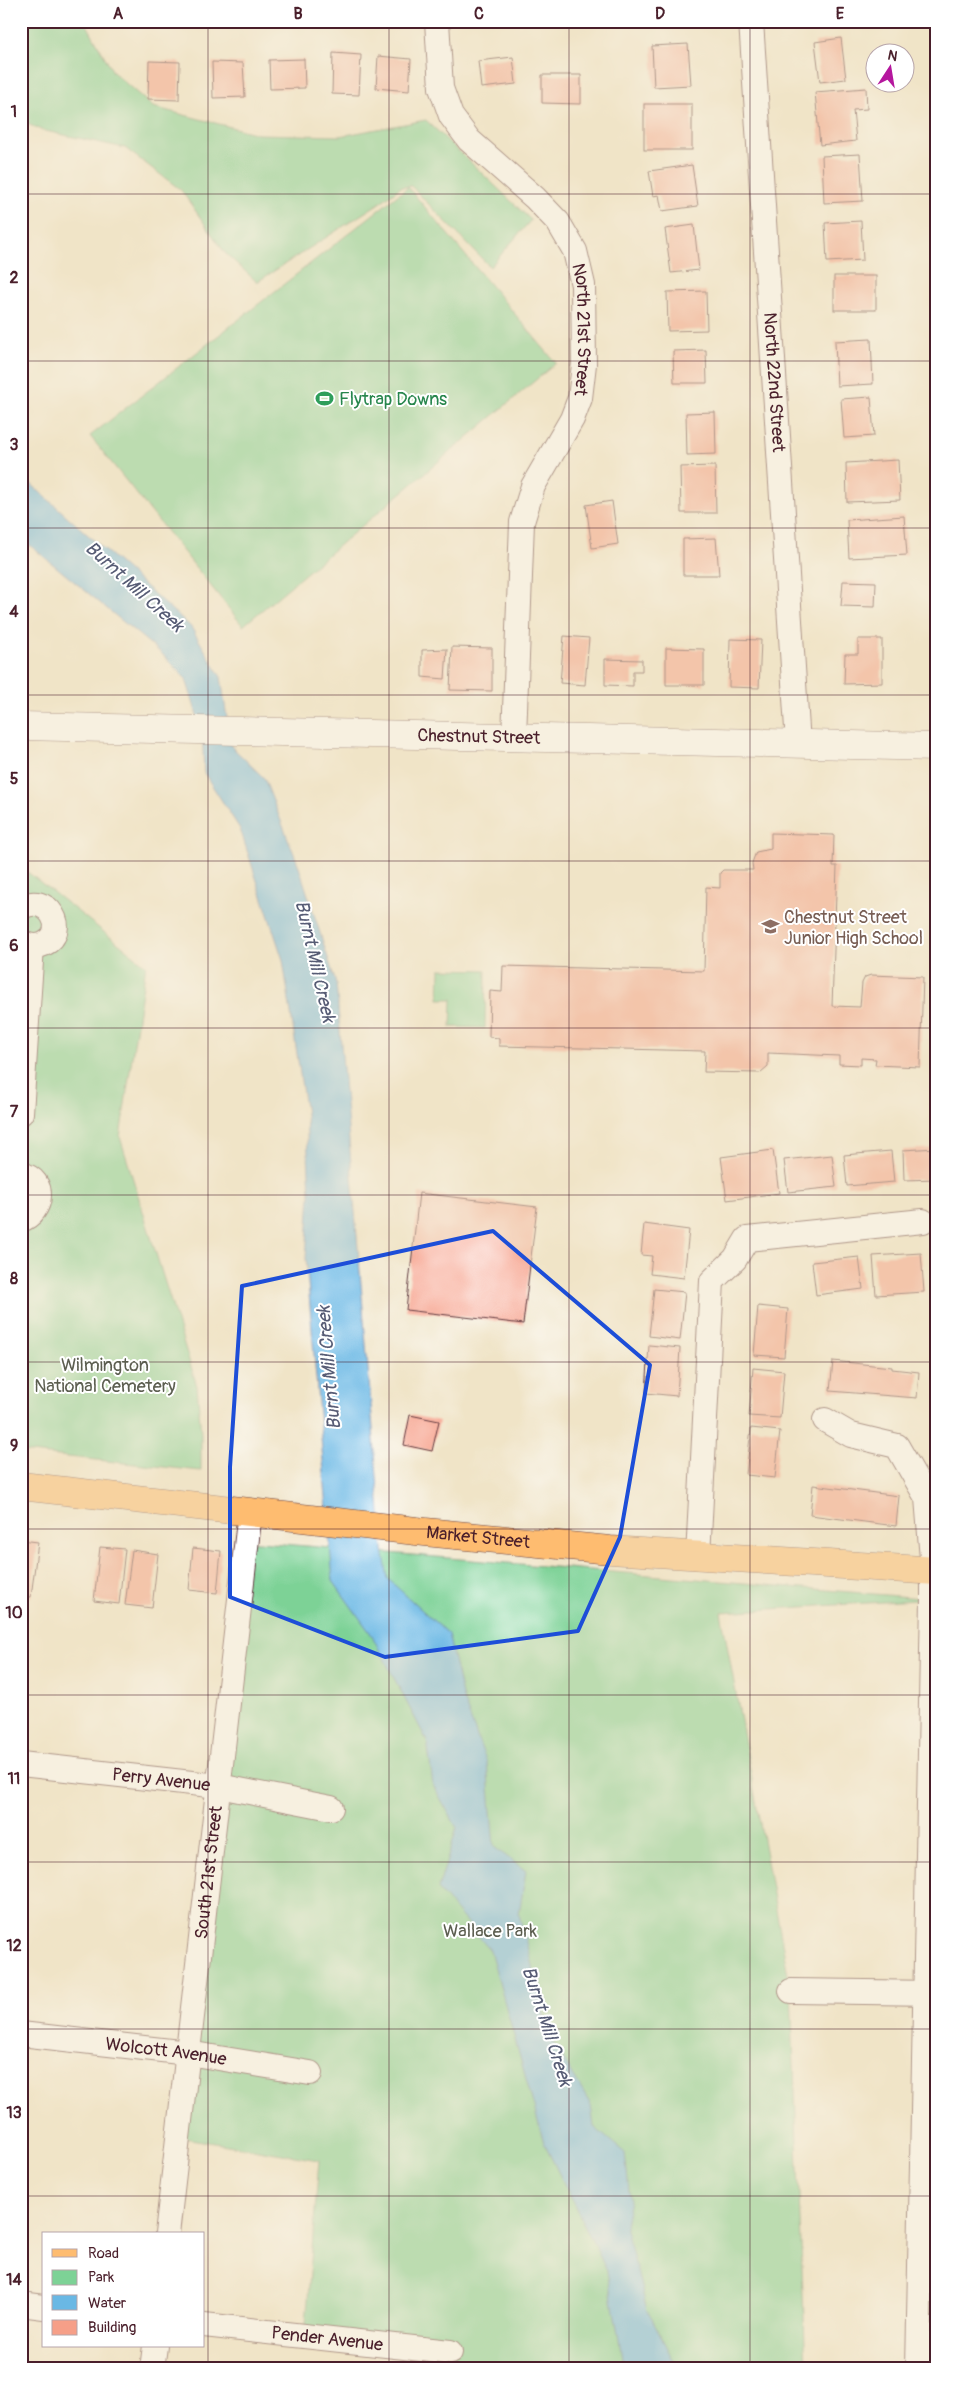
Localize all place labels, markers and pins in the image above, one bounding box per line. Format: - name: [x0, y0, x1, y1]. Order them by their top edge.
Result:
- place label: Flytrap Downs: [339, 388, 447, 411]
- sports icon: Flytrap Downs: [315, 389, 335, 409]
- place label: Chestnut Street Junior High School: [784, 906, 923, 950]
- school or university icon: Chestnut Street Junior High School: [760, 917, 780, 937]

